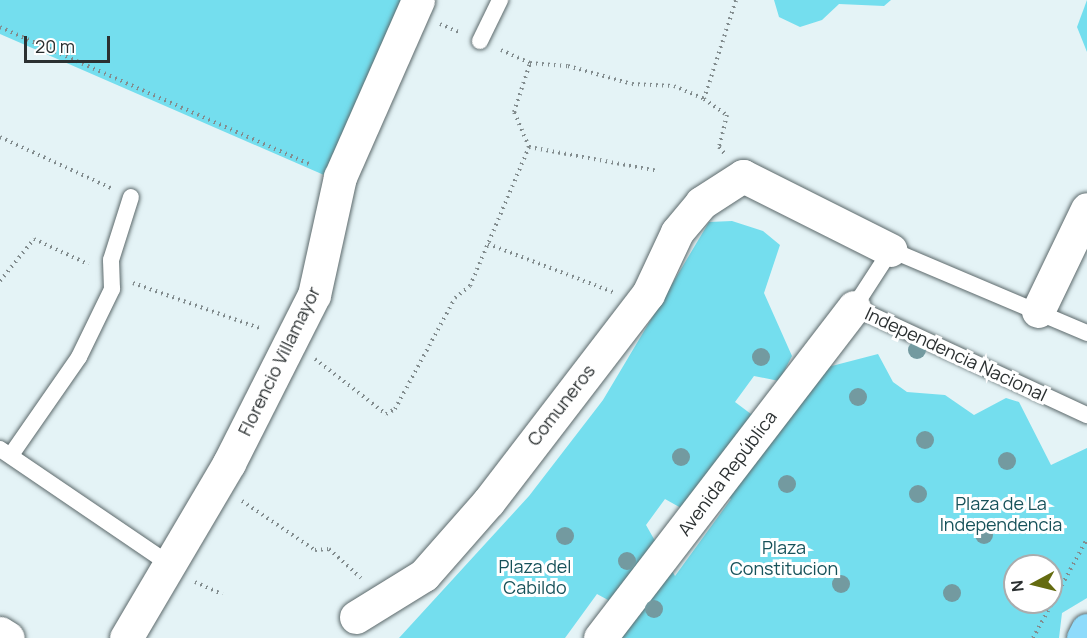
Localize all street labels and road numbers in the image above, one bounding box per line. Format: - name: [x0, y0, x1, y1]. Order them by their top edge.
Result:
- street label: Florencio Villamayor: [233, 283, 325, 439]
- street label: Independencia Nacional: [862, 302, 1050, 406]
- street label: Comuneros: [523, 360, 599, 450]
- street label: Avenida República: [673, 406, 781, 540]

